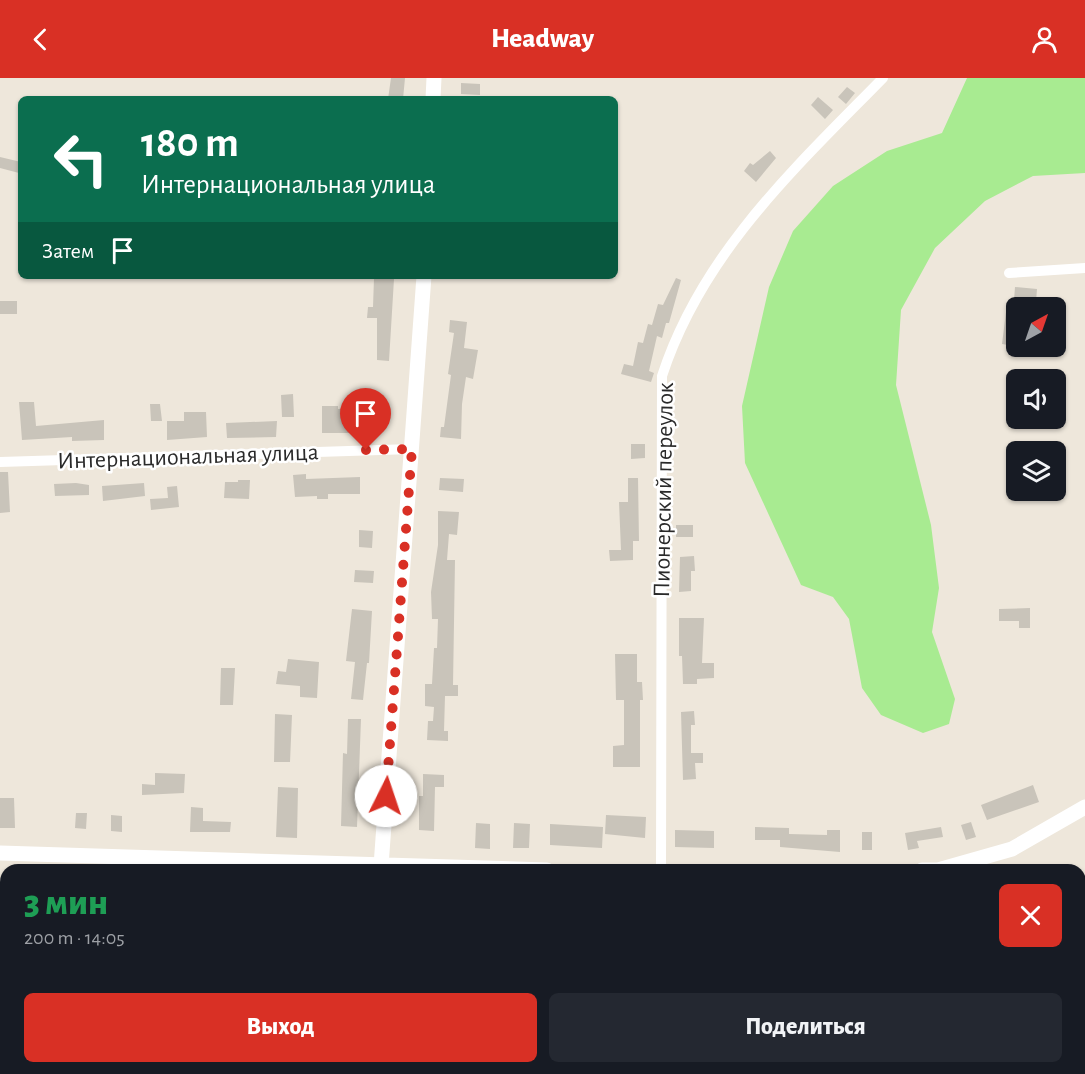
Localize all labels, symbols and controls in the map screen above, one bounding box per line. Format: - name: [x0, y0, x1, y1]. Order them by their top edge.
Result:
- icon: back: [24, 23, 57, 56]
- icon: person: [1028, 23, 1061, 56]
- text: Headway: [491, 25, 594, 52]
- icon: left: [42, 120, 120, 198]
- text: 180 m: [141, 122, 239, 164]
- text: Интернациональная улица: [141, 171, 435, 198]
- icon: arrive: [106, 234, 139, 267]
- text: Затем: [42, 240, 94, 262]
- north arrow: [1006, 297, 1066, 357]
- map controls: [1006, 297, 1066, 501]
- button: sound: [1006, 369, 1066, 429]
- street label: Пионерский переулок: [650, 382, 678, 598]
- pin: [340, 388, 391, 450]
- icon: arrive: [349, 397, 382, 430]
- street label: Интернациональная улица: [57, 440, 319, 474]
- button: layers: [1006, 441, 1066, 501]
- position arrow: [354, 764, 418, 828]
- button: close: [999, 884, 1062, 947]
- text: 3 мин: [24, 885, 108, 921]
- text: 200 m · 14:05: [24, 928, 125, 948]
- button: Выход: [24, 993, 537, 1062]
- button: Поделиться: [549, 993, 1062, 1062]

